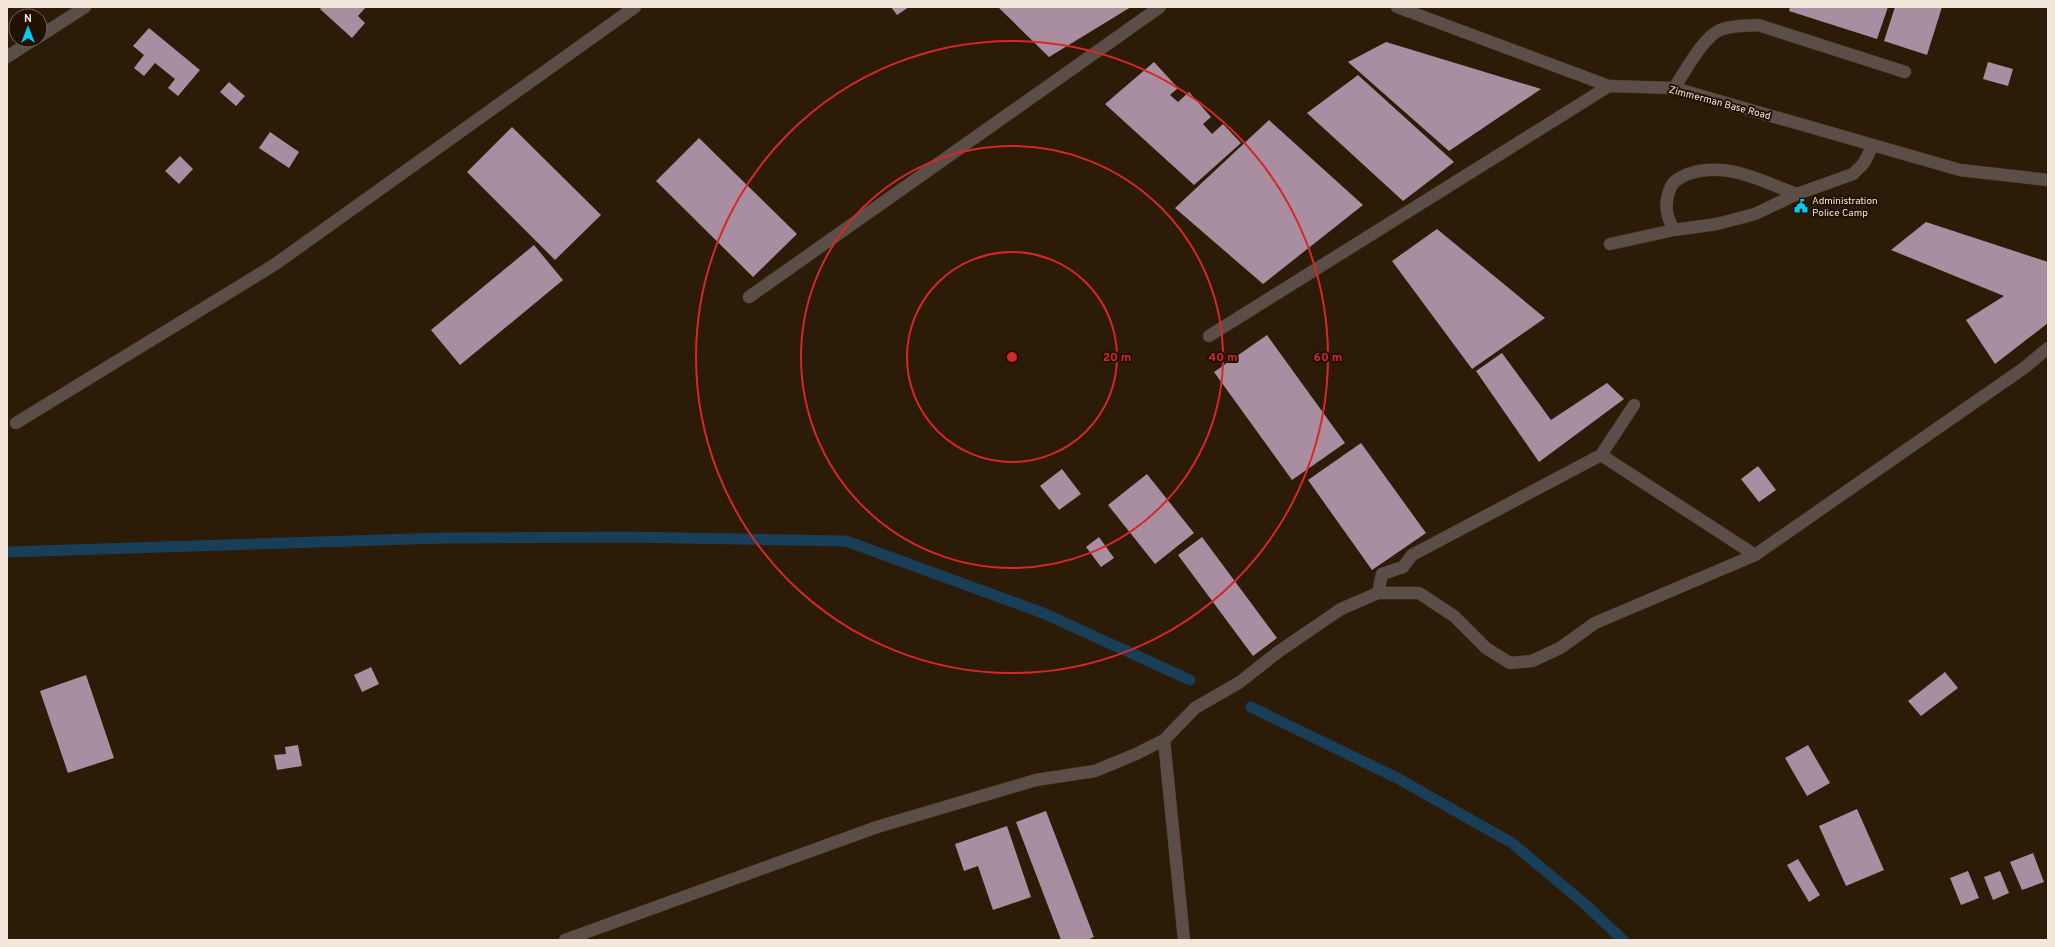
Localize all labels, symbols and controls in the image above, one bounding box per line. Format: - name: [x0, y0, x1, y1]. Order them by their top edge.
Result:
- north arrow: [8, 8, 48, 48]
- text: N: [24, 12, 32, 26]
- street label: Zimmerman Base Road: [1667, 84, 1772, 123]
- place label: Administration Police Camp: [1812, 195, 1878, 220]
- public building icon: Administration Police Camp: [1793, 198, 1809, 214]
- centre of rings: [1005, 350, 1019, 364]
- text: 20 m: [1103, 350, 1131, 366]
- text: 40 m: [1208, 350, 1238, 366]
- text: 60 m: [1314, 350, 1342, 366]

